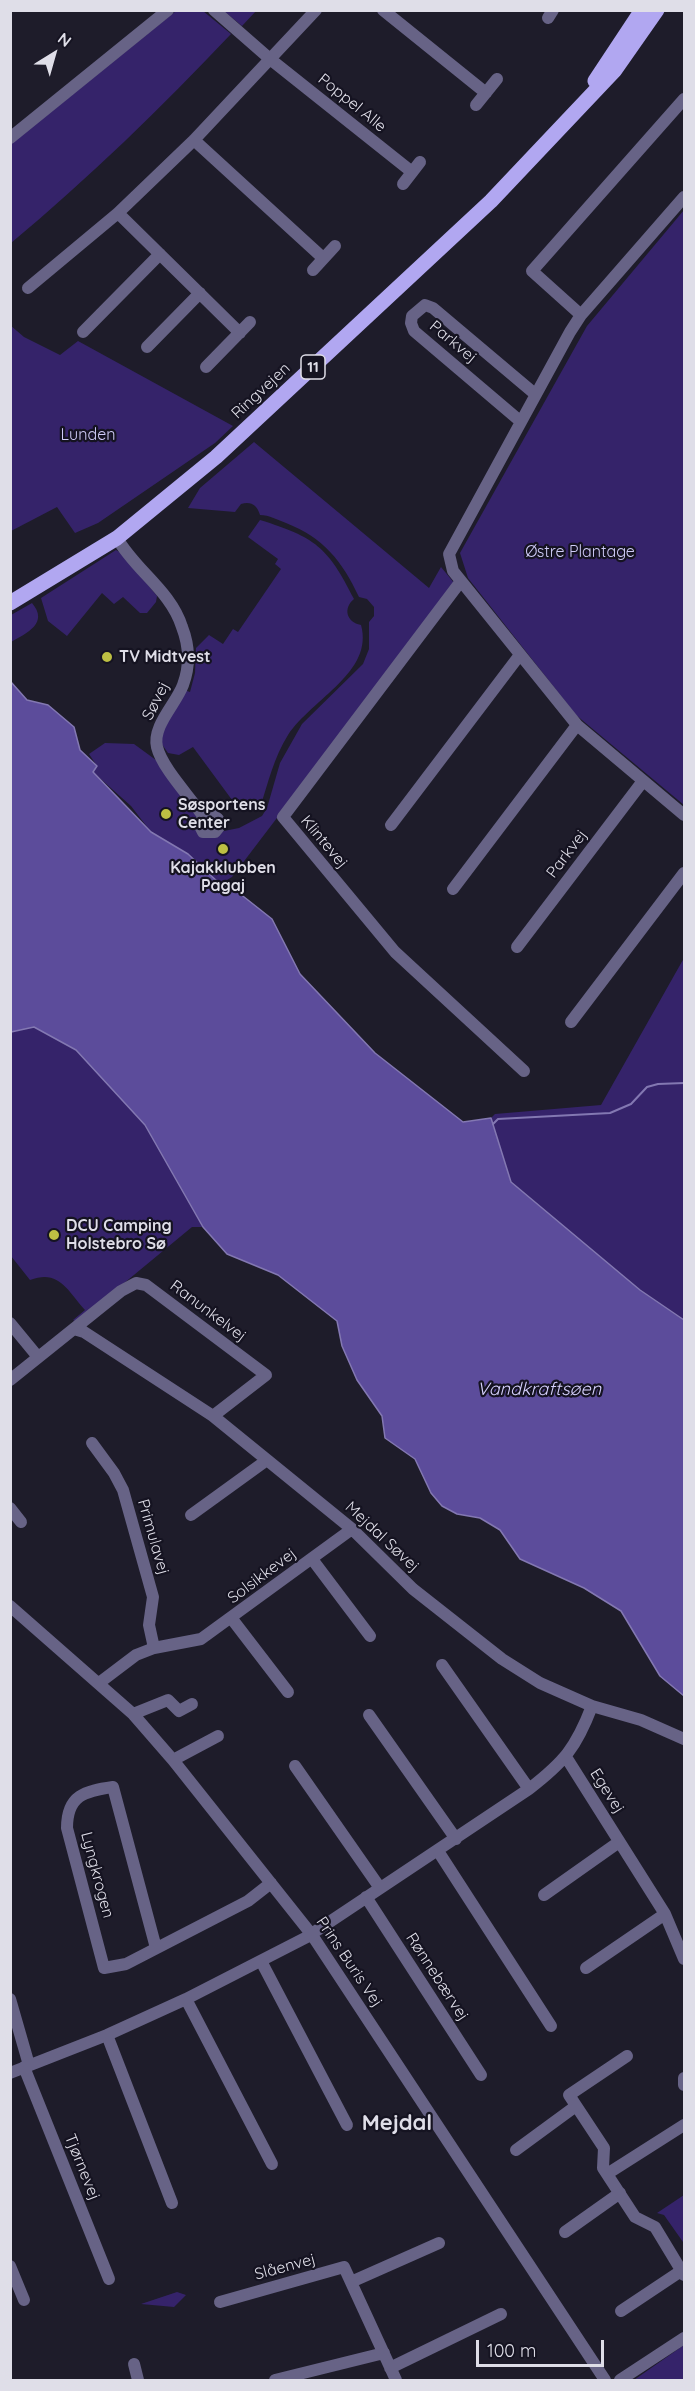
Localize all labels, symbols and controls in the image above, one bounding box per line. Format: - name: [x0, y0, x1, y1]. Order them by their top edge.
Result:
- north arrow: [24, 24, 84, 84]
- text: N: [54, 28, 76, 51]
- street label: Poppel Alle: [314, 70, 390, 136]
- street label: Parkvej: [426, 317, 480, 367]
- road number: 11: [301, 355, 325, 379]
- street label: Ringvejen: [228, 359, 294, 423]
- park label: Lunden: [61, 425, 115, 445]
- park label: Østre Plantage: [525, 542, 635, 562]
- place label: TV Midtvest: [119, 647, 211, 667]
- marker: TV Midtvest: [100, 650, 114, 664]
- street label: Søvej: [138, 679, 174, 723]
- place label: Søsportens Center: [178, 795, 265, 833]
- marker: Søsportens Center: [159, 807, 173, 821]
- street label: Klintevej: [296, 812, 352, 872]
- street label: Parkvej: [543, 826, 591, 882]
- marker: Kajakklubben Pagaj: [216, 842, 230, 856]
- place label: Kajakklubben Pagaj: [170, 858, 276, 896]
- place label: DCU Camping Holstebro Sø: [66, 1216, 172, 1254]
- marker: DCU Camping Holstebro Sø: [47, 1228, 61, 1242]
- street label: Ranunkelvej: [166, 1276, 250, 1346]
- water label: Vandkraftsøen: [477, 1379, 601, 1401]
- street label: Primulavej: [133, 1497, 173, 1577]
- street label: Mejdal Søvej: [341, 1498, 423, 1576]
- street label: Solsikkevej: [224, 1544, 300, 1608]
- street label: Egevej: [586, 1765, 628, 1817]
- street label: Lyngkrogen: [76, 1830, 118, 1920]
- street label: Prins Buris Vej: [312, 1913, 386, 2011]
- street label: Rønnebærvej: [402, 1930, 472, 2024]
- district label: Mejdal: [362, 2110, 432, 2136]
- street label: Tjørnevej: [60, 2131, 104, 2203]
- street label: Slåenvej: [252, 2250, 318, 2284]
- scale bar: [479, 2328, 606, 2366]
- text: 100 m: [487, 2339, 536, 2362]

